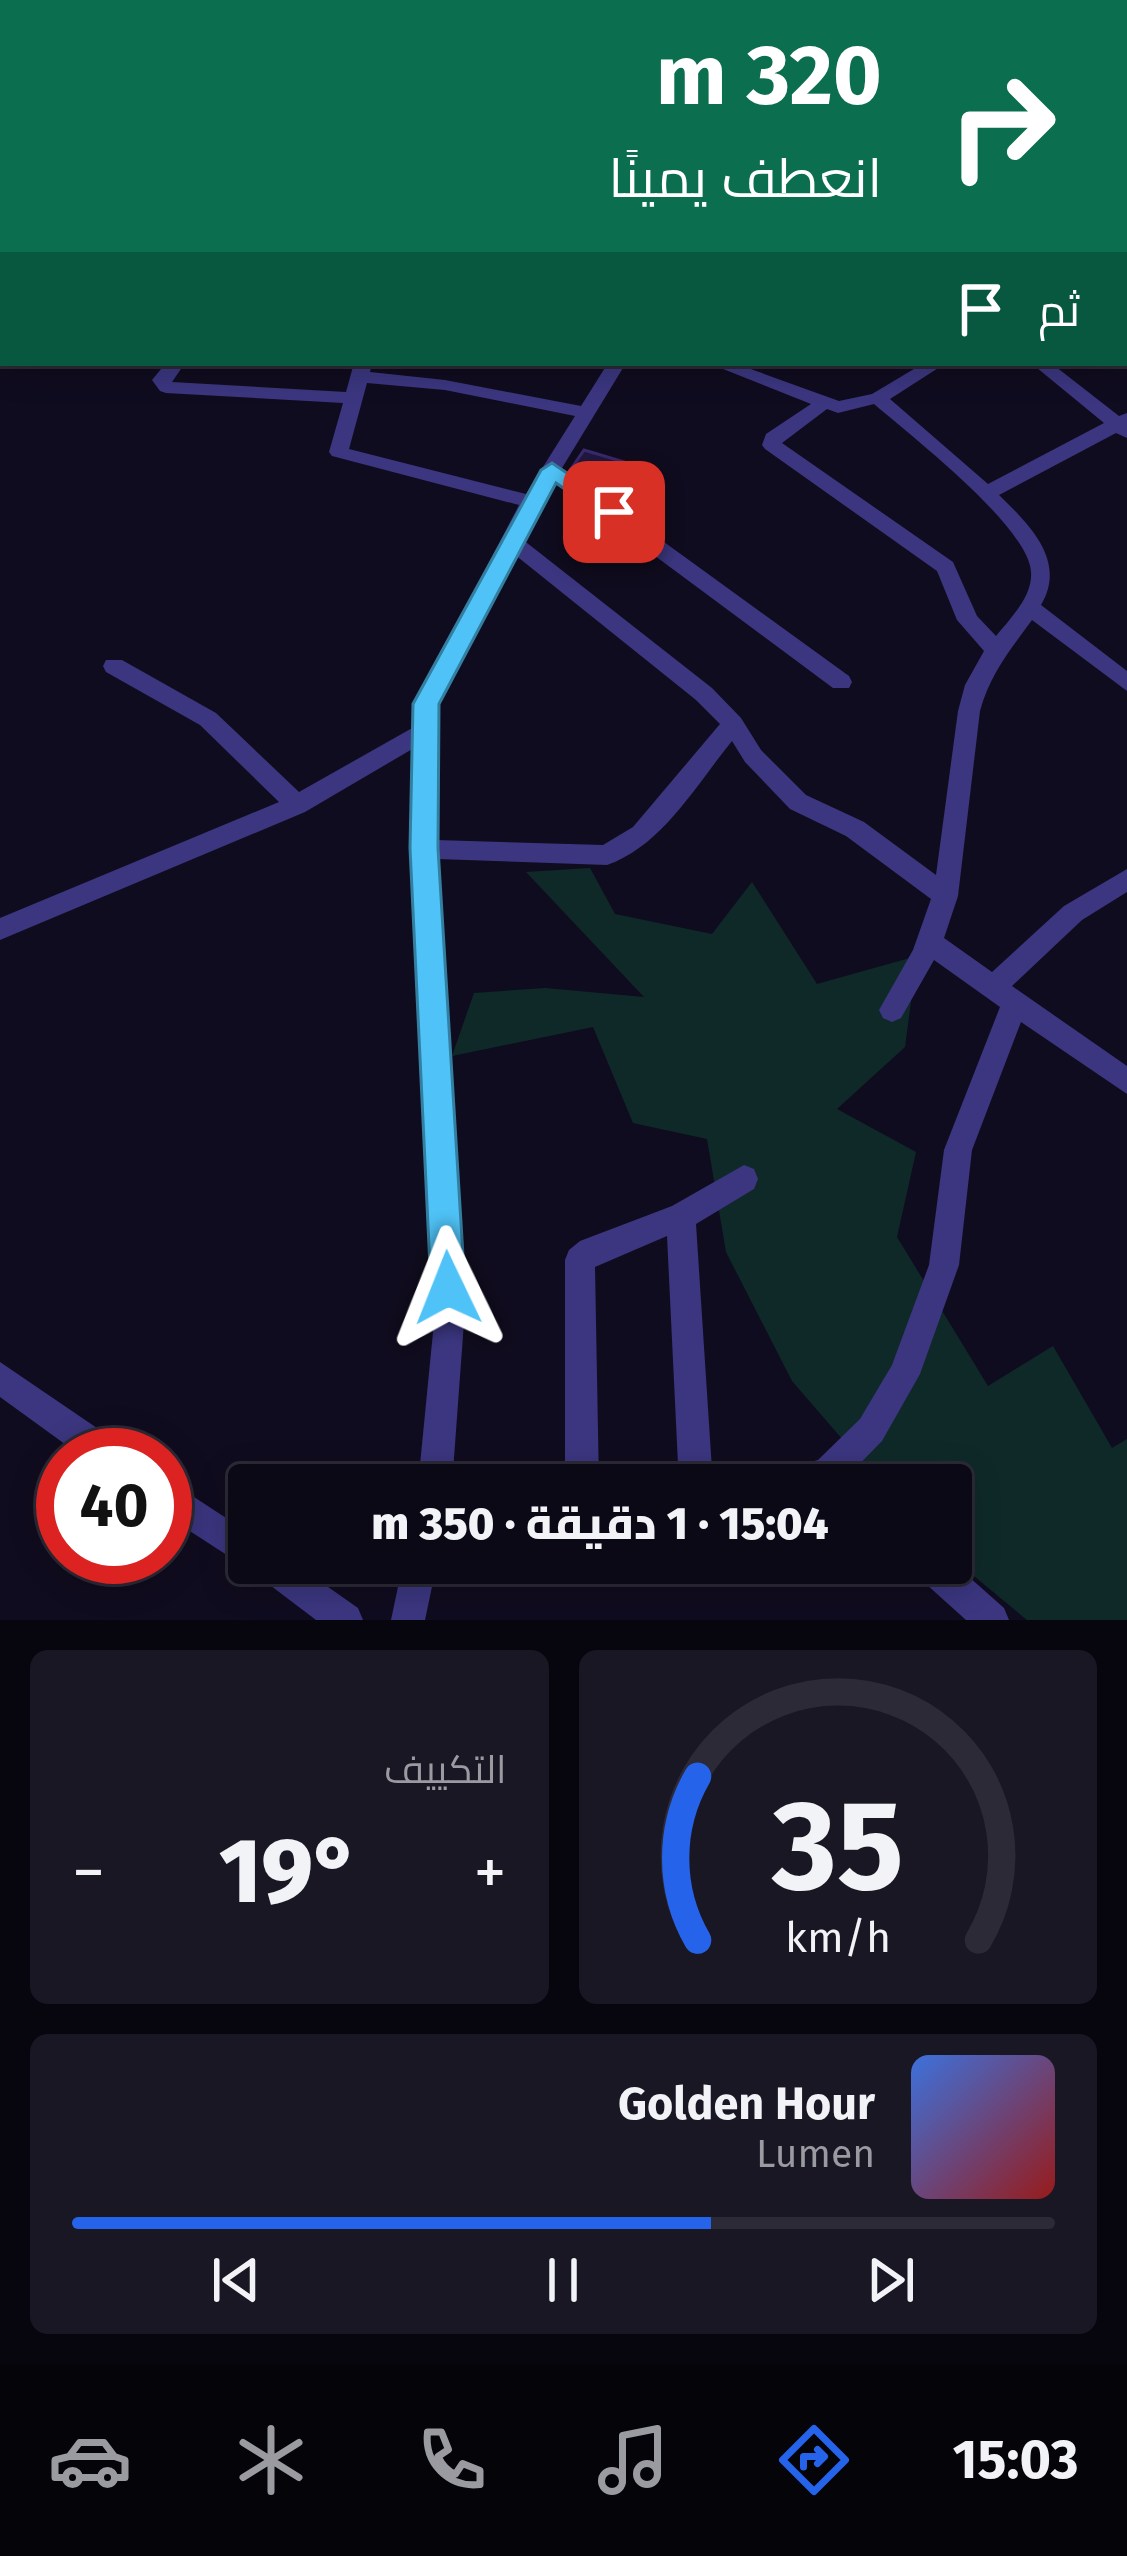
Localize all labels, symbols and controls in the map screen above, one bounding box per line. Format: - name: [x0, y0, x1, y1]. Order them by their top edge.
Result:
- text: 320 m: [656, 25, 882, 126]
- icon: right: [924, 48, 1080, 204]
- text: انعطف يمينًا: [608, 147, 882, 211]
- icon: arrive: [948, 276, 1014, 342]
- text: ثم: [1038, 284, 1080, 338]
- pin: [563, 461, 665, 563]
- icon: arrive: [581, 479, 647, 545]
- position arrow: [385, 1225, 511, 1351]
- speed limit sign: 40: [36, 1428, 192, 1584]
- text: 15:04 · 1 دقيقة · 350 m: [371, 1497, 829, 1551]
- text: التكييف: [384, 1747, 507, 1793]
- text: 35: [771, 1772, 904, 1922]
- text: 19°: [219, 1818, 360, 1926]
- text: −: [72, 1833, 105, 1912]
- text: +: [474, 1833, 506, 1912]
- text: km/h: [785, 1912, 891, 1963]
- text: Golden Hour: [618, 2077, 875, 2131]
- text: Lumen: [756, 2131, 875, 2177]
- icon: previous: [203, 2247, 269, 2313]
- icon: pause: [530, 2247, 596, 2313]
- icon: next: [858, 2247, 924, 2313]
- icon: car: [48, 2418, 132, 2502]
- icon: climate: [229, 2418, 313, 2502]
- icon: phone: [410, 2418, 494, 2502]
- icon: music: [591, 2418, 675, 2502]
- icon: directions: [772, 2418, 856, 2502]
- text: 15:03: [953, 2428, 1079, 2492]

